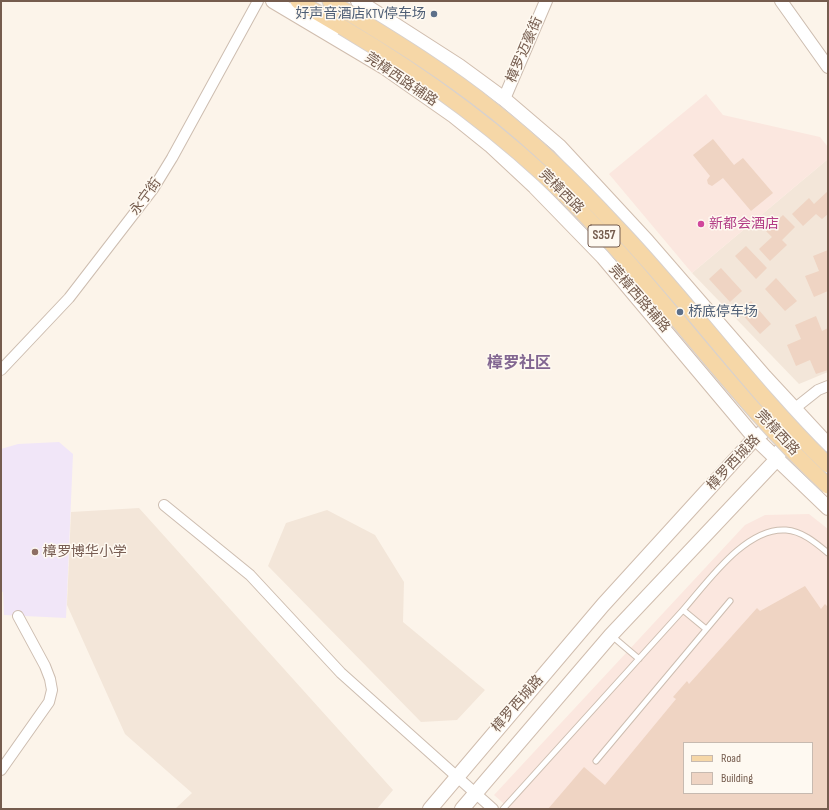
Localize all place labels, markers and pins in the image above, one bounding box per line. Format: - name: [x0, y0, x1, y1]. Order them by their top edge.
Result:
- place label: 好声音酒店KTV停车场: [296, 6, 426, 22]
- marker: 好声音酒店KTV停车场: [429, 9, 439, 19]
- place label: 新都会酒店: [709, 216, 779, 232]
- marker: 新都会酒店: [696, 219, 706, 229]
- place label: 桥底停车场: [688, 304, 758, 320]
- marker: 桥底停车场: [675, 307, 685, 317]
- place label: 樟罗博华小学: [43, 544, 127, 560]
- marker: 樟罗博华小学: [30, 547, 40, 557]

